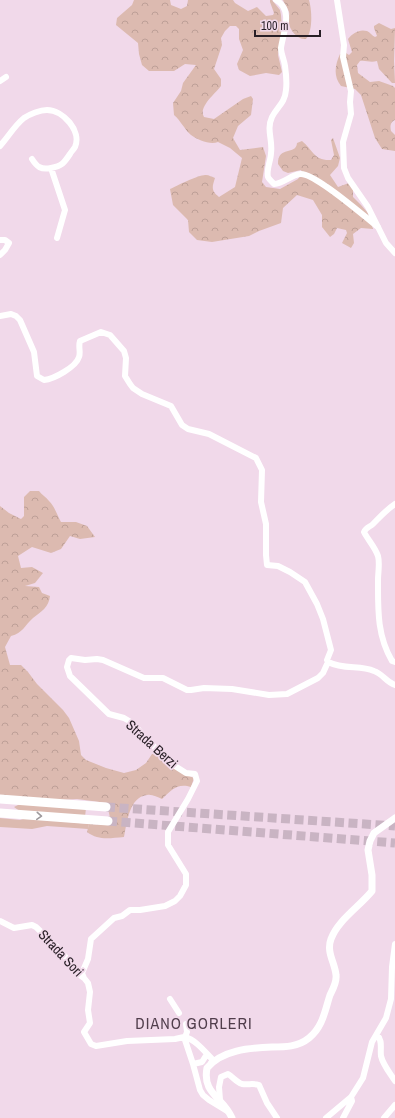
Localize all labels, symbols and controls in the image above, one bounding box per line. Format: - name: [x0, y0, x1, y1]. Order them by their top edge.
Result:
- scale bar: [255, 12, 320, 38]
- text: 100 m: [261, 18, 288, 34]
- street label: Strada Berzi: [122, 716, 182, 772]
- one-way arrow: [36, 812, 42, 821]
- street label: Strada Sori: [35, 926, 87, 980]
- district label: DIANO GORLERI: [135, 1012, 253, 1034]

